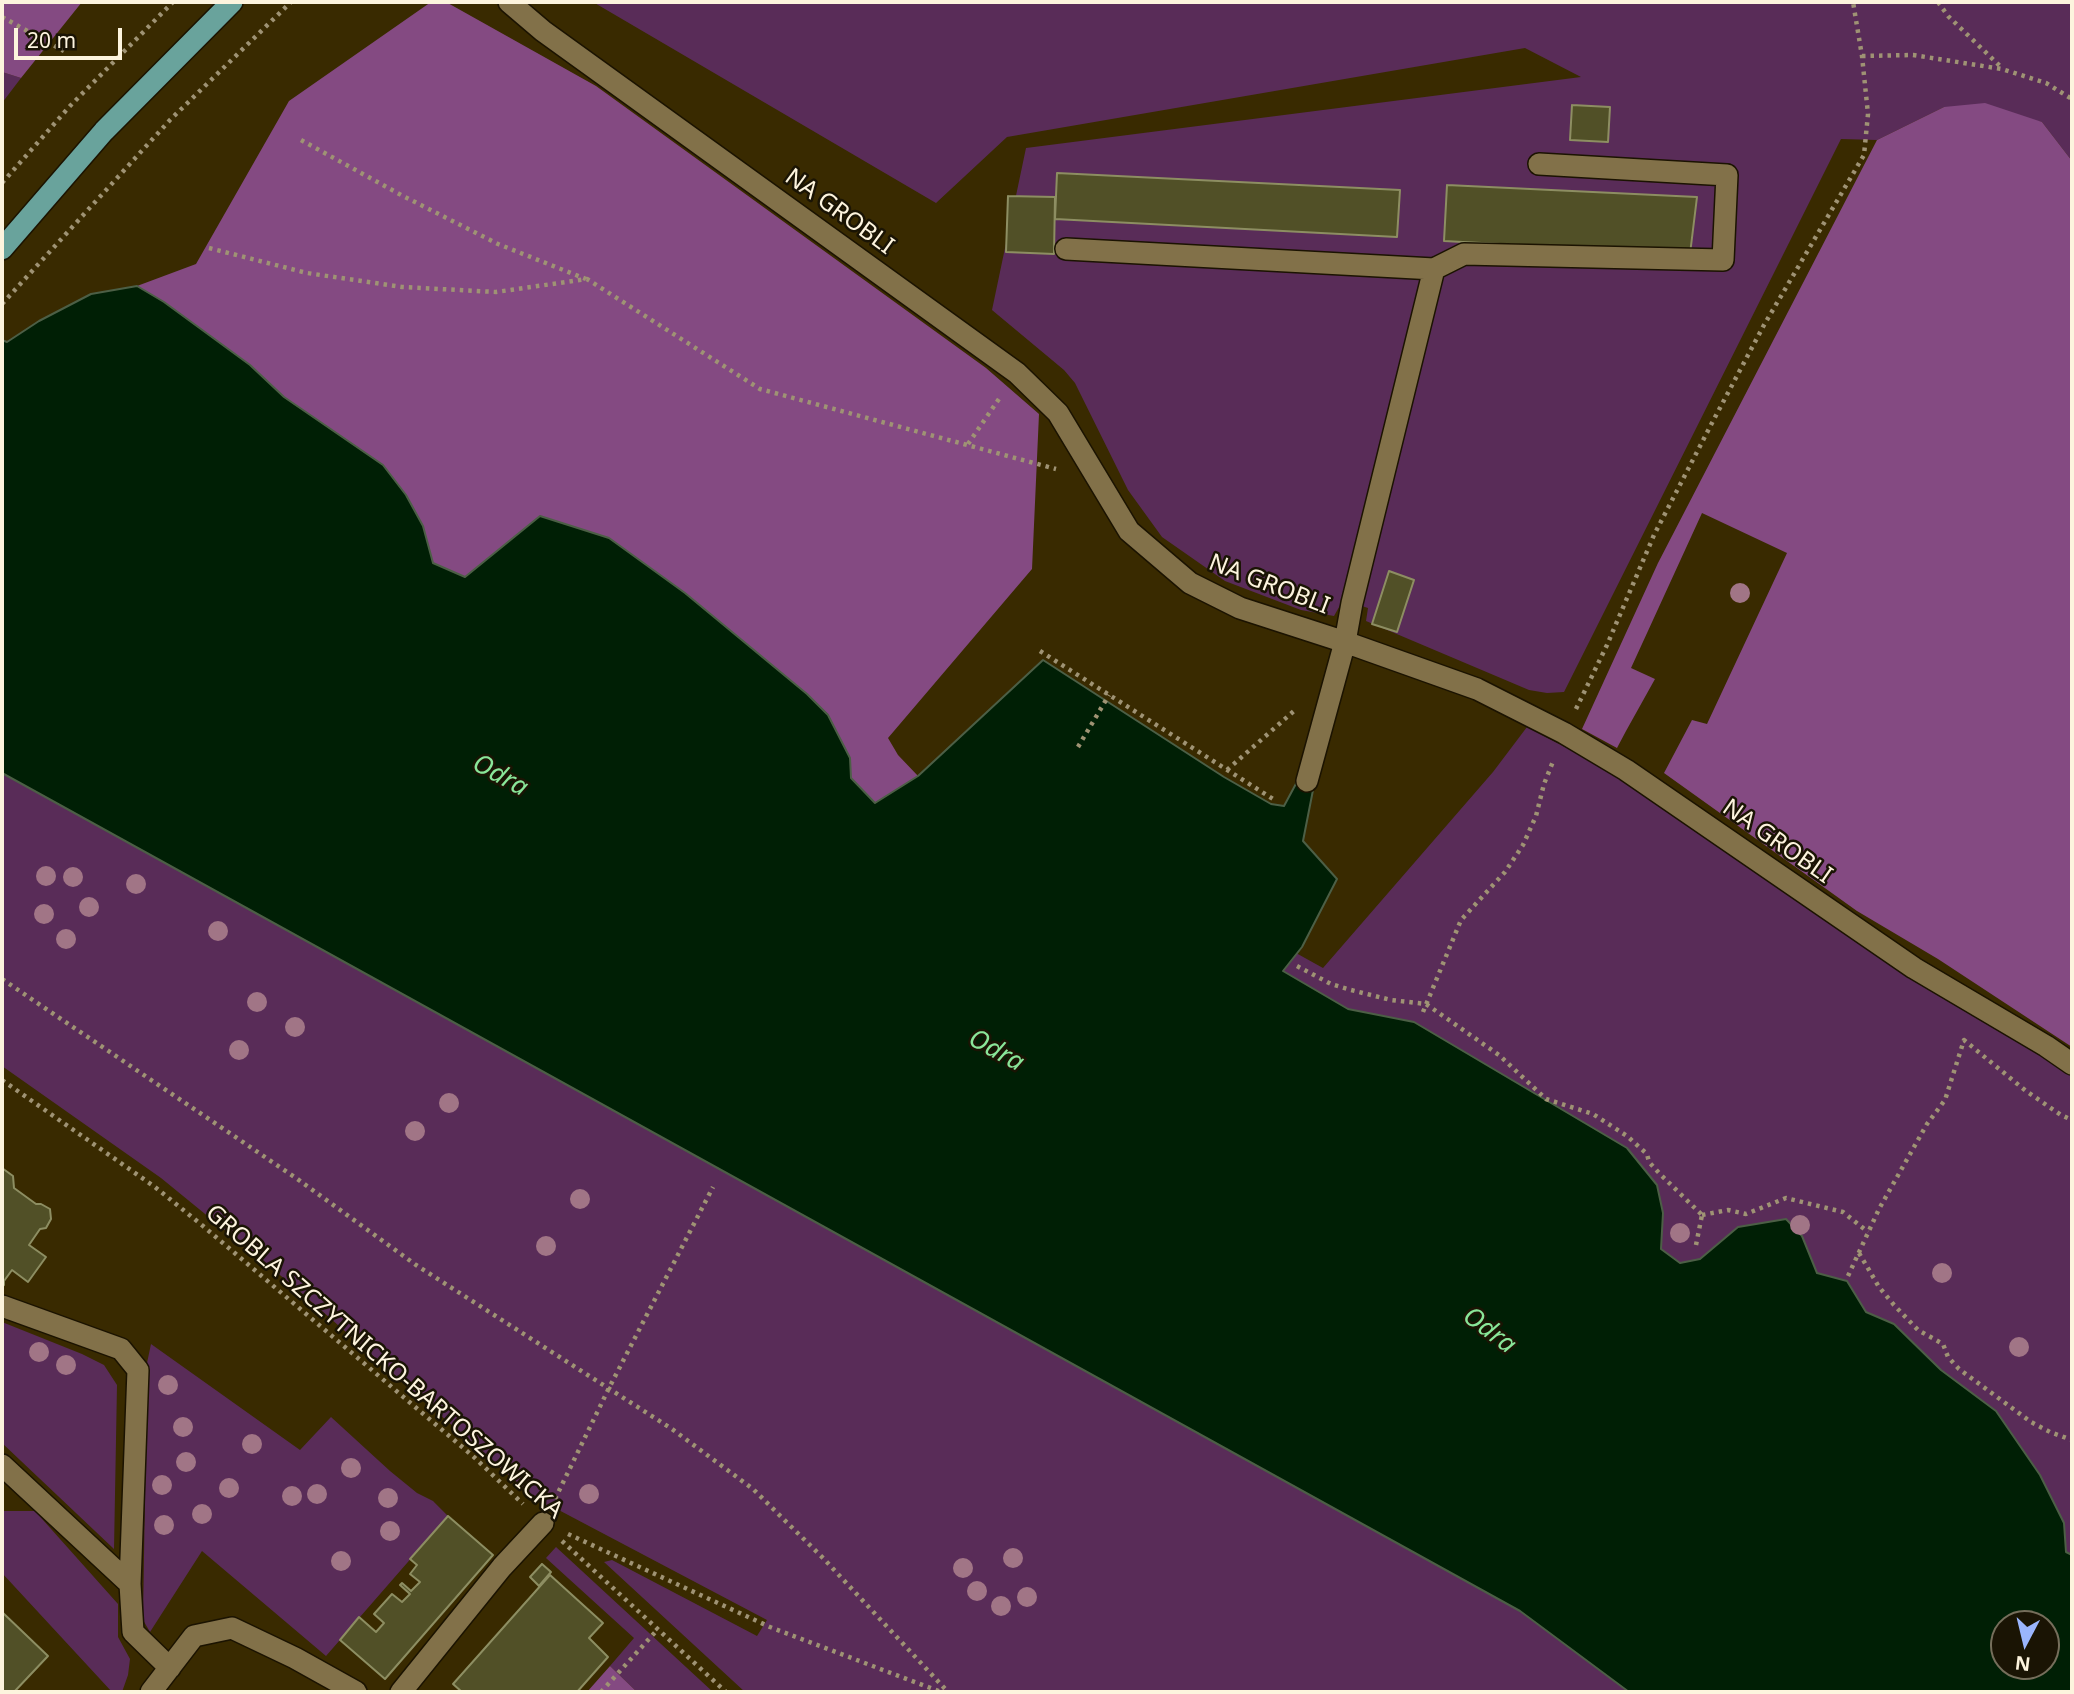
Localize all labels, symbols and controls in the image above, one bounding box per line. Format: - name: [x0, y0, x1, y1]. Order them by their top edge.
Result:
- scale bar: [18, 14, 126, 58]
- text: 20 m: [27, 26, 76, 54]
- street label: NA GROBLI: [779, 163, 899, 261]
- street label: NA GROBLI: [1204, 549, 1334, 621]
- water label: Odra: [467, 748, 533, 804]
- street label: NA GROBLI: [1717, 794, 1837, 890]
- water label: Odra: [963, 1023, 1029, 1079]
- street label: GROBLA SZCZYTNICKO-BARTOSZOWICKA: [199, 1199, 569, 1525]
- water label: Odra: [1456, 1301, 1522, 1361]
- north arrow: [1990, 1610, 2060, 1680]
- text: N: [2013, 1650, 2032, 1678]

